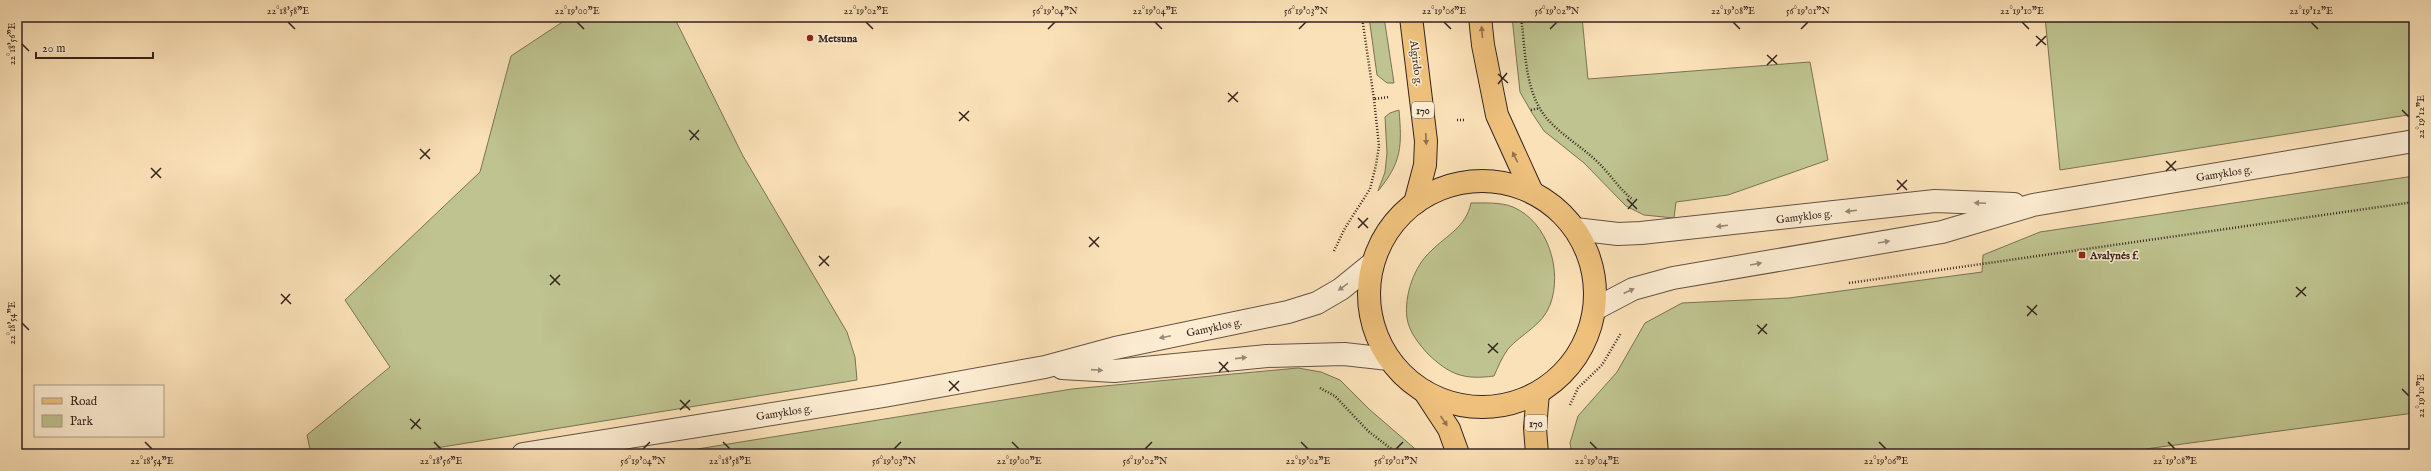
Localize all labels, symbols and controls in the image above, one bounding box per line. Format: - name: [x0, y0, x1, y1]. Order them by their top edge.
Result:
- text: 22°18'58"E: [267, 5, 309, 18]
- text: 22°19'00"E: [554, 5, 600, 18]
- text: 22°19'02"E: [844, 5, 889, 18]
- text: 56°19'04"N: [1032, 5, 1078, 18]
- text: 22°19'04"E: [1132, 5, 1178, 18]
- text: 56°19'03"N: [1284, 5, 1328, 18]
- text: 22°19'06"E: [1422, 5, 1466, 18]
- text: 56°19'02"N: [1534, 5, 1580, 18]
- text: 22°19'08"E: [1711, 5, 1755, 18]
- text: 56°19'01"N: [1786, 5, 1830, 18]
- text: 22°19'10"E: [2000, 5, 2044, 18]
- text: 22°19'12"E: [2289, 5, 2333, 18]
- text: 22°18'56"E: [6, 23, 19, 65]
- one-way arrow: [1478, 26, 1485, 38]
- place label: Metsuna: [818, 32, 858, 46]
- marker: Metsuna: [805, 33, 815, 43]
- scale bar: [36, 34, 153, 60]
- street label: Algirdo g.: [1406, 39, 1426, 87]
- text: 20 m: [42, 41, 65, 56]
- text: 22°19'12"E: [2415, 95, 2428, 139]
- road number: 170: [1412, 102, 1434, 118]
- one-way arrow: [1422, 133, 1429, 145]
- one-way arrow: [1512, 152, 1518, 163]
- street label: Gamyklos g.: [2195, 163, 2253, 185]
- one-way arrow: [1973, 200, 1986, 206]
- street label: Gamyklos g.: [1775, 207, 1833, 227]
- one-way arrow: [1845, 208, 1857, 214]
- one-way arrow: [1716, 222, 1728, 229]
- one-way arrow: [1878, 239, 1890, 245]
- place label: Avalynės f.: [2089, 249, 2139, 263]
- marker: Avalynės f.: [2077, 250, 2087, 260]
- one-way arrow: [1750, 261, 1762, 267]
- one-way arrow: [1337, 283, 1348, 291]
- one-way arrow: [1624, 288, 1635, 294]
- text: 22°18'54"E: [6, 301, 19, 345]
- street label: Gamyklos g.: [1185, 315, 1243, 341]
- one-way arrow: [1159, 335, 1171, 341]
- one-way arrow: [1235, 355, 1247, 362]
- one-way arrow: [1091, 367, 1103, 374]
- text: 22°19'10"E: [2415, 374, 2428, 418]
- legend: [34, 385, 164, 437]
- text: Road: [70, 394, 98, 409]
- street label: Gamyklos g.: [755, 402, 813, 424]
- text: Park: [70, 414, 93, 429]
- road number: 170: [1525, 415, 1547, 431]
- one-way arrow: [1440, 416, 1448, 427]
- text: 22°18'54"E: [130, 455, 174, 468]
- text: 22°18'56"E: [420, 455, 462, 468]
- text: 56°19'04"N: [620, 455, 666, 468]
- text: 22°18'58"E: [709, 455, 751, 468]
- text: 56°19'03"N: [872, 455, 916, 468]
- text: 22°19'00"E: [996, 455, 1042, 468]
- text: 56°19'02"N: [1122, 455, 1168, 468]
- text: 22°19'02"E: [1286, 455, 1331, 468]
- text: 56°19'01"N: [1374, 455, 1418, 468]
- text: 22°19'04"E: [1574, 455, 1620, 468]
- text: 22°19'06"E: [1864, 455, 1908, 468]
- text: 22°19'08"E: [2153, 455, 2197, 468]

